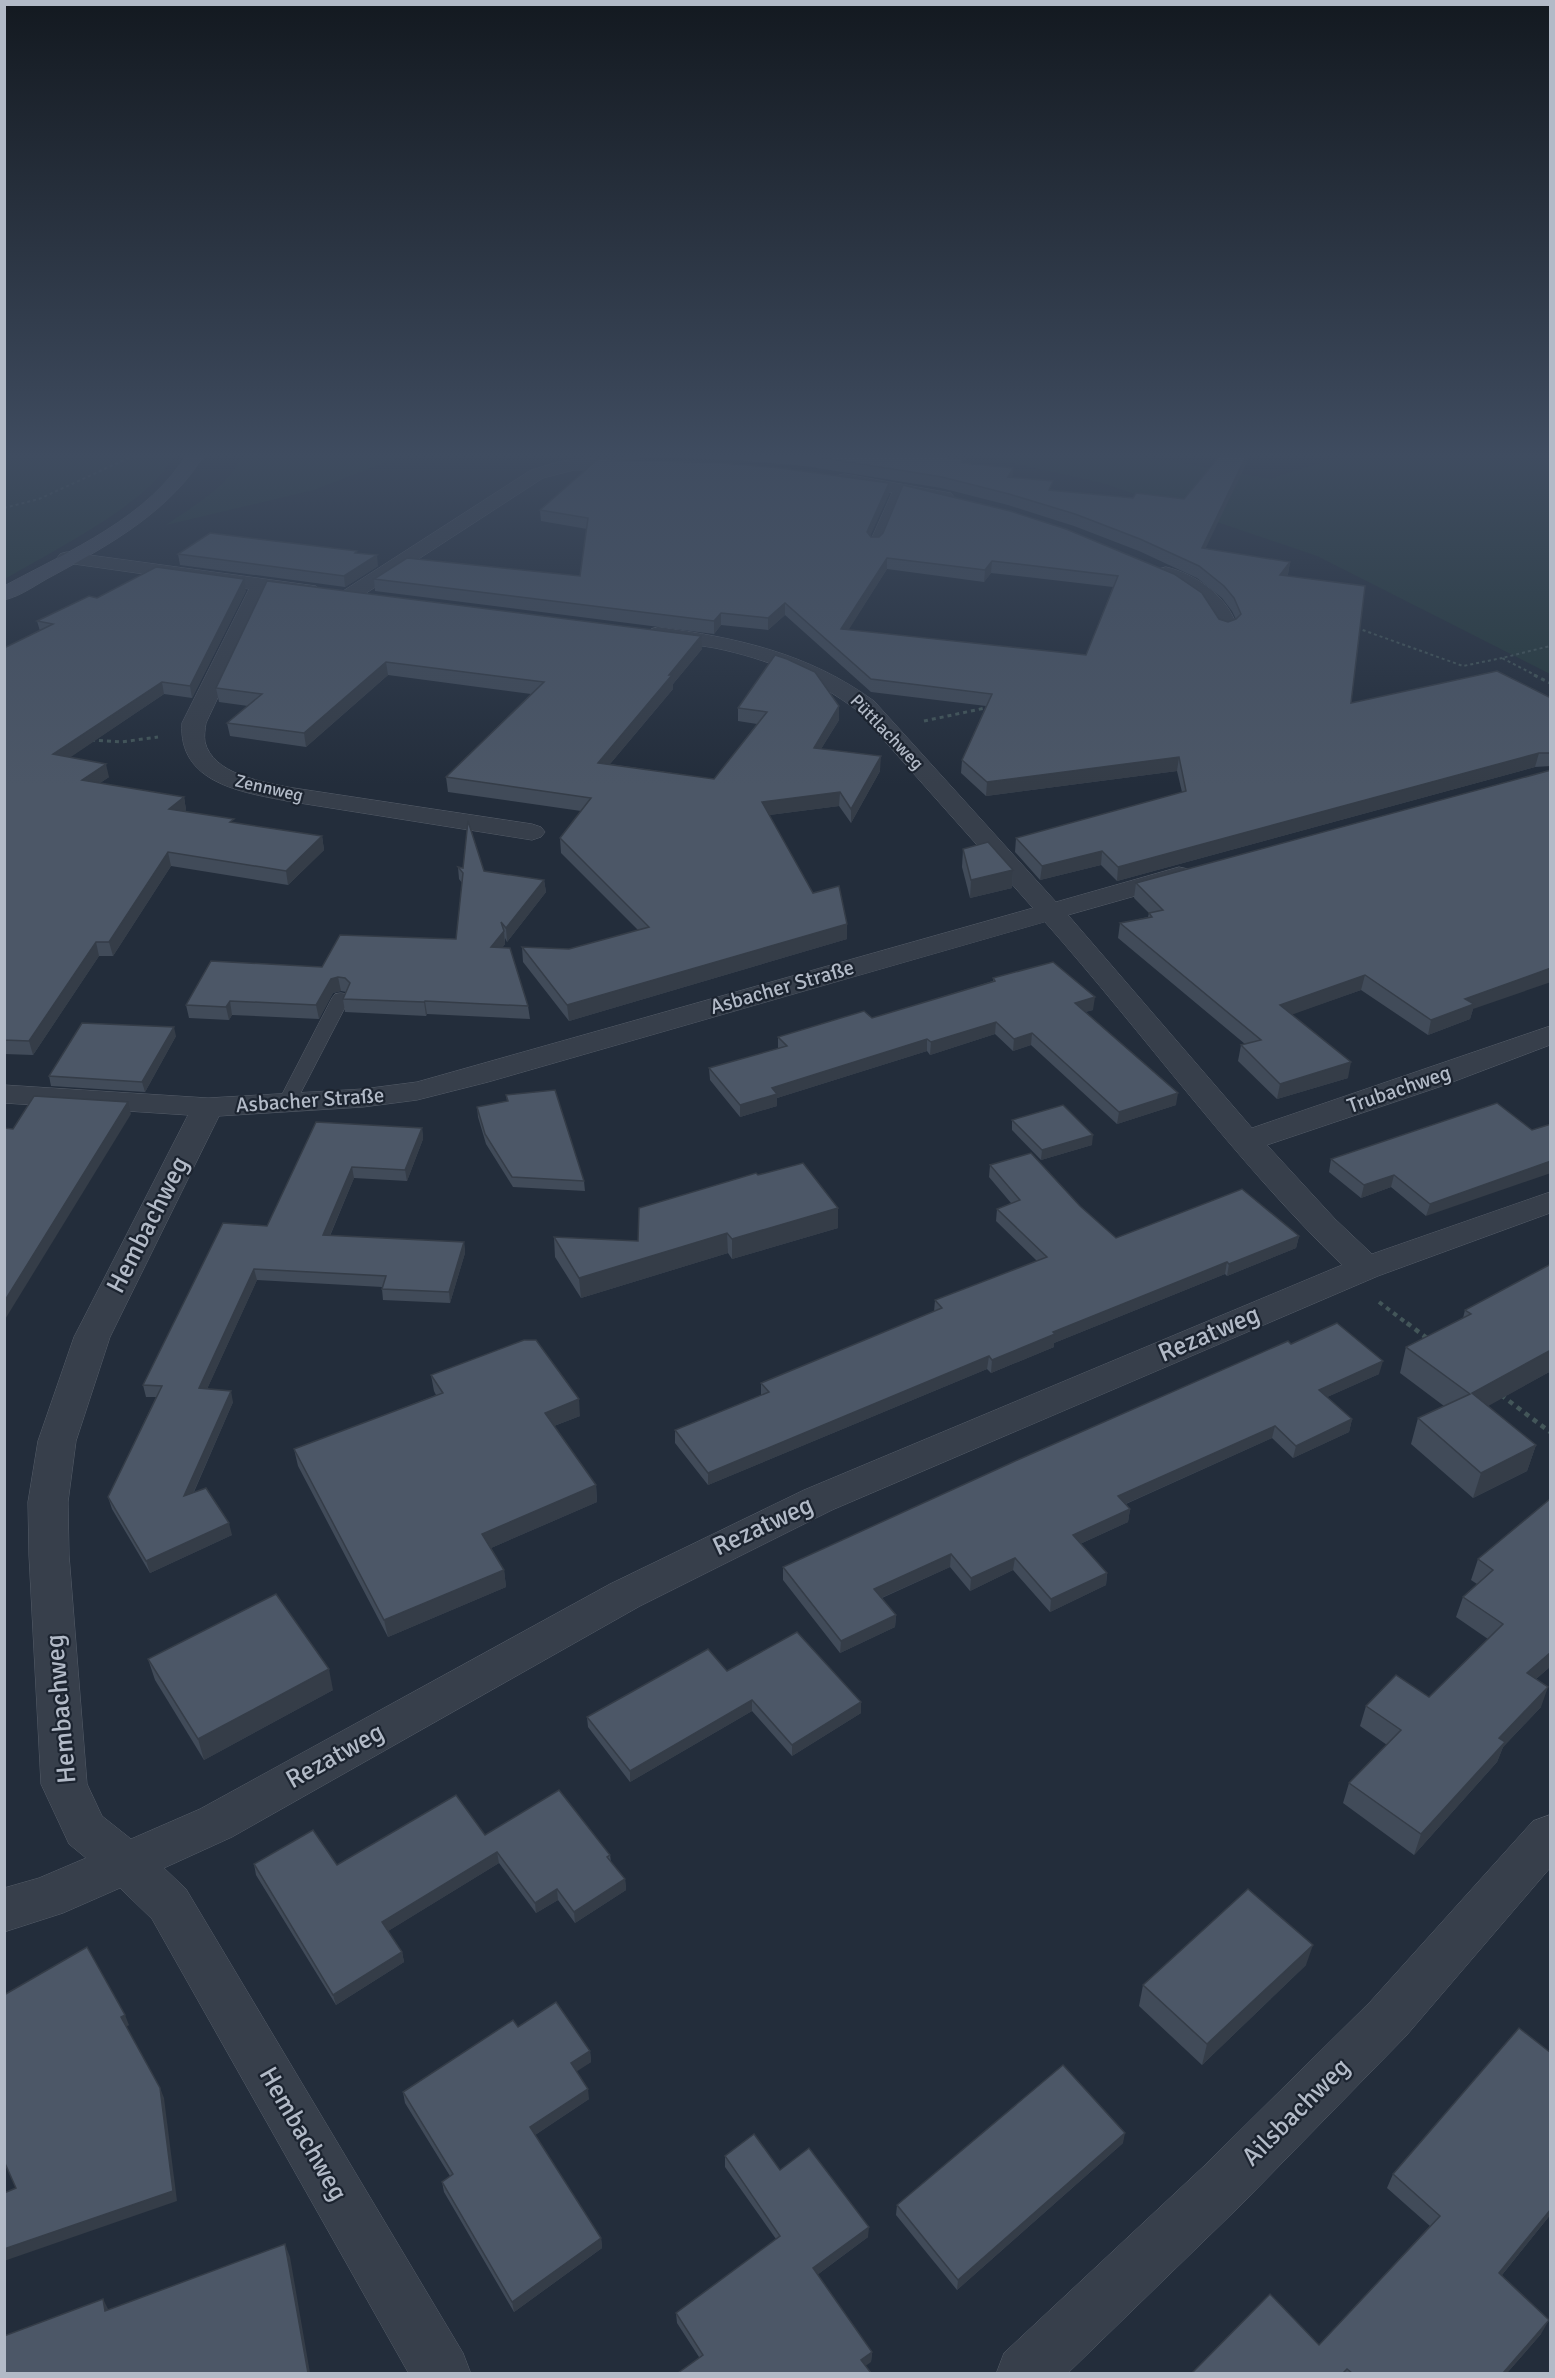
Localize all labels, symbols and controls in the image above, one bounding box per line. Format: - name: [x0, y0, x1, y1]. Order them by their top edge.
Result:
- street label: Püttlachweg: [846, 690, 928, 774]
- street label: Zennweg: [233, 769, 305, 807]
- street label: Asbacher Straße: [707, 954, 857, 1020]
- street label: Trubachweg: [1344, 1059, 1454, 1119]
- street label: Asbacher Straße: [235, 1082, 385, 1118]
- street label: Hembachweg: [100, 1151, 196, 1299]
- street label: Rezatweg: [1153, 1298, 1265, 1370]
- street label: Rezatweg: [708, 1489, 818, 1563]
- street label: Hembachweg: [39, 1633, 83, 1785]
- street label: Rezatweg: [280, 1716, 390, 1796]
- street label: Ailsbachweg: [1235, 2051, 1357, 2173]
- street label: Hembachweg: [252, 2061, 354, 2207]

